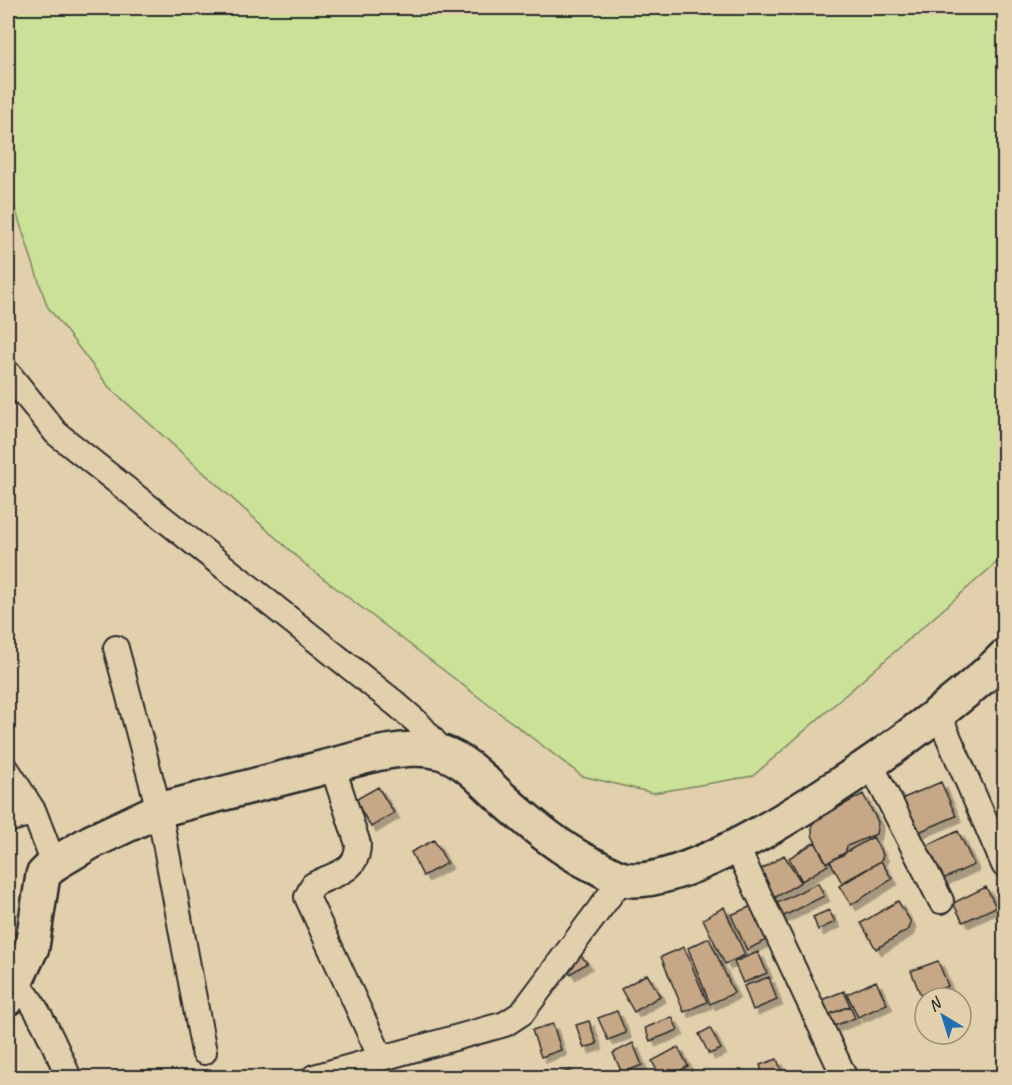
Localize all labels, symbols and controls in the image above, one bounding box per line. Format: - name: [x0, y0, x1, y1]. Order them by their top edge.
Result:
- north arrow: [913, 986, 973, 1046]
- text: N: [924, 992, 947, 1016]

